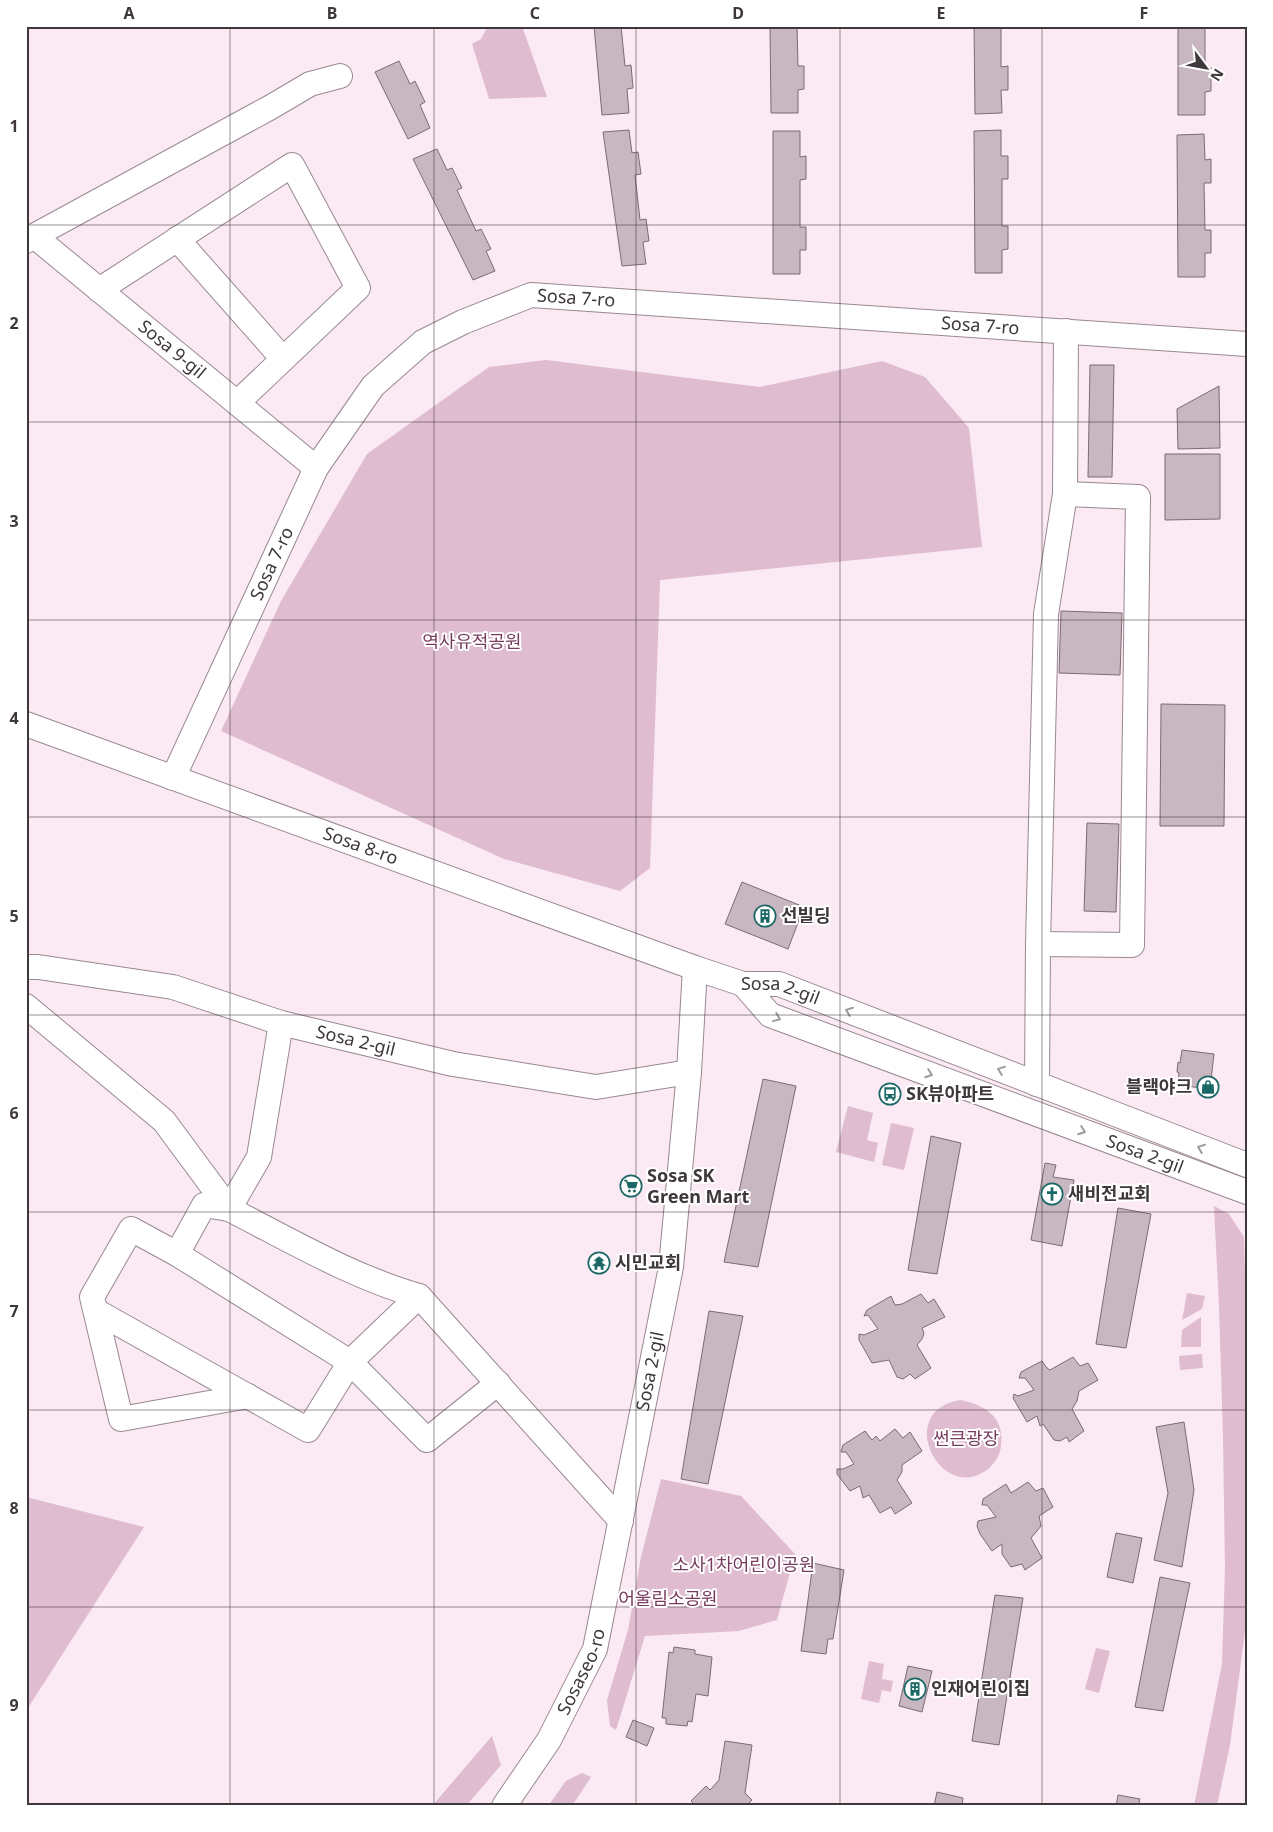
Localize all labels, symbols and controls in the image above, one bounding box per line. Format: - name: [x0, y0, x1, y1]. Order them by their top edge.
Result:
- text: A: [123, 2, 135, 24]
- text: B: [327, 2, 337, 24]
- text: C: [530, 2, 540, 24]
- text: D: [732, 2, 744, 24]
- text: E: [937, 2, 946, 24]
- text: F: [1140, 2, 1148, 24]
- north arrow: [1180, 42, 1230, 92]
- text: N: [1206, 65, 1229, 85]
- text: 1: [9, 115, 19, 137]
- street label: Sosa 7-ro: [536, 282, 616, 312]
- street label: Sosa 7-ro: [940, 310, 1020, 339]
- text: 2: [9, 312, 19, 334]
- street label: Sosa 9-gil: [134, 314, 211, 384]
- text: 3: [9, 510, 19, 532]
- street label: Sosa 7-ro: [244, 523, 298, 604]
- park label: 역사유적공원: [422, 629, 522, 653]
- text: 4: [9, 707, 19, 729]
- street label: Sosa 8-ro: [320, 820, 402, 870]
- place label: 선빌딩: [781, 903, 831, 927]
- building icon: 선빌딩: [753, 904, 777, 928]
- text: 5: [9, 905, 19, 927]
- street label: Sosa 2-gil: [741, 971, 823, 1010]
- one-way arrow: [845, 1007, 854, 1018]
- one-way arrow: [772, 1011, 781, 1022]
- street label: Sosa 2-gil: [314, 1019, 398, 1061]
- one-way arrow: [997, 1066, 1006, 1076]
- one-way arrow: [925, 1068, 933, 1078]
- place label: 블랙야크: [1126, 1074, 1192, 1098]
- shop icon: 블랙야크: [1196, 1075, 1220, 1099]
- place label: SK뷰아파트: [906, 1081, 994, 1105]
- bus stop icon: SK뷰아파트: [878, 1082, 902, 1106]
- text: 6: [9, 1102, 19, 1124]
- one-way arrow: [1077, 1125, 1085, 1135]
- street label: Sosa 2-gil: [1103, 1128, 1187, 1178]
- one-way arrow: [1197, 1144, 1206, 1154]
- place label: Sosa SK Green Mart: [647, 1163, 749, 1208]
- supermarket icon: Sosa SK Green Mart: [619, 1174, 643, 1198]
- place label: 새비전교회: [1068, 1181, 1151, 1205]
- church icon: 새비전교회: [1040, 1182, 1064, 1206]
- place label: 시민교회: [615, 1250, 681, 1274]
- temple icon: 시민교회: [587, 1251, 611, 1275]
- text: 7: [9, 1300, 19, 1322]
- street label: Sosa 2-gil: [630, 1329, 669, 1413]
- park label: 썬큰광장: [933, 1426, 999, 1450]
- text: 8: [9, 1497, 19, 1519]
- park label: 소사1차어린이공원: [673, 1552, 815, 1576]
- park label: 어울림소공원: [618, 1586, 718, 1610]
- street label: Sosaseo-ro: [551, 1626, 610, 1719]
- place label: 인재어린이집: [931, 1676, 1030, 1700]
- building icon: 인재어린이집: [903, 1677, 927, 1701]
- text: 9: [9, 1694, 19, 1716]

